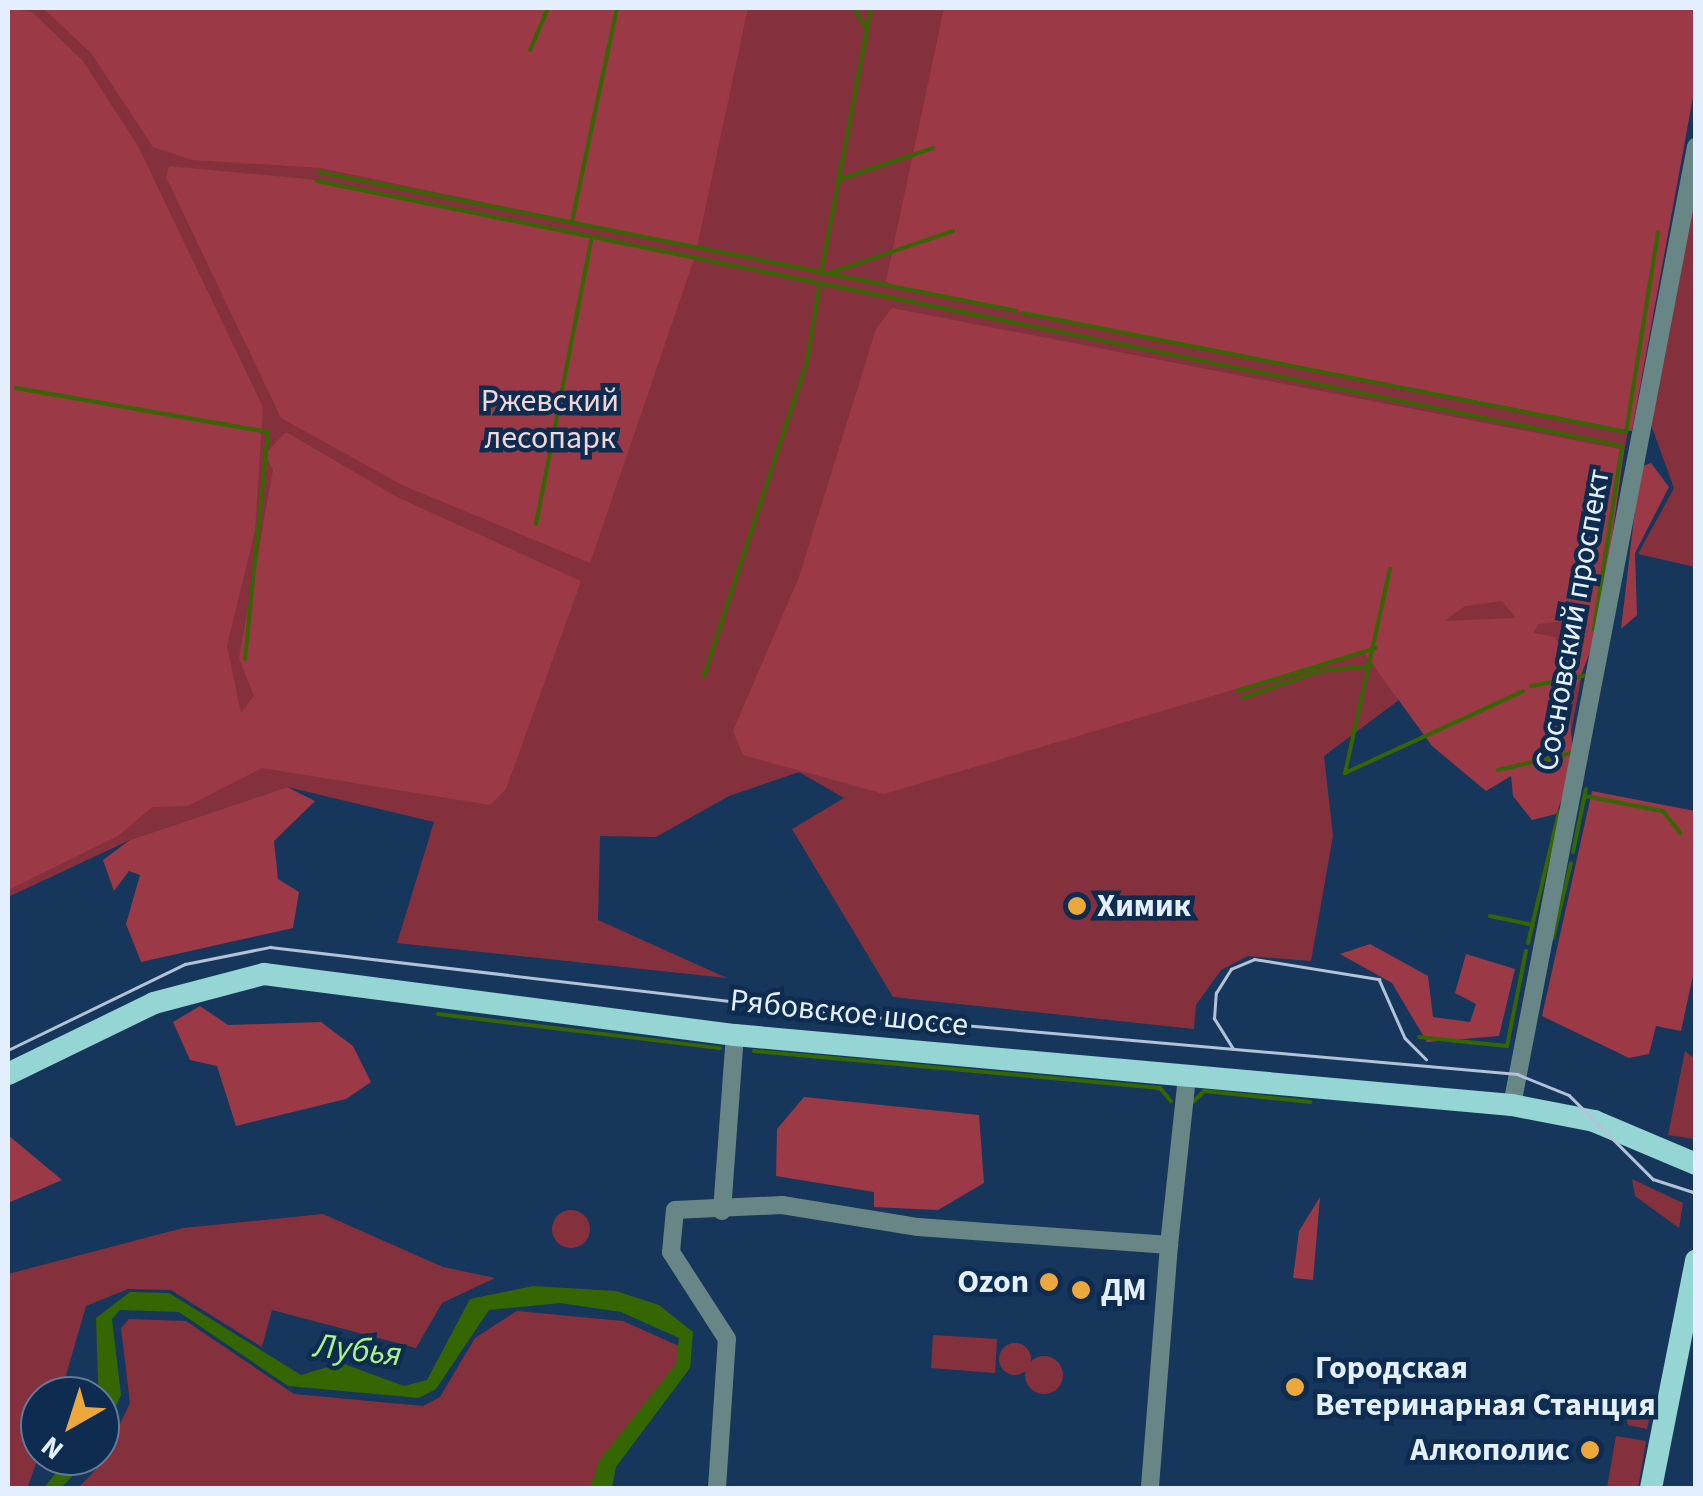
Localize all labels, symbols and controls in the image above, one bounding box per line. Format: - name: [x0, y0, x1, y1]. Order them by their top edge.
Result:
- park label: Ржевский лесопарк: [481, 383, 619, 458]
- street label: Сосновский проспект: [1528, 466, 1618, 774]
- place label: Химик: [1097, 887, 1191, 925]
- marker: Химик: [1066, 895, 1088, 917]
- street label: Рябовское шоссе: [728, 981, 970, 1045]
- place label: Ozon: [957, 1263, 1029, 1301]
- marker: Ozon: [1038, 1271, 1060, 1293]
- place label: ДМ: [1101, 1271, 1147, 1309]
- marker: ДМ: [1070, 1279, 1092, 1301]
- water label: Лубья: [312, 1325, 404, 1375]
- place label: Городская Ветеринарная Станция: [1315, 1350, 1656, 1425]
- north arrow: [20, 1376, 120, 1476]
- marker: Городская Ветеринарная Станция: [1284, 1376, 1306, 1398]
- text: N: [33, 1426, 72, 1469]
- place label: Алкополис: [1410, 1431, 1570, 1469]
- marker: Алкополис: [1579, 1439, 1601, 1461]

